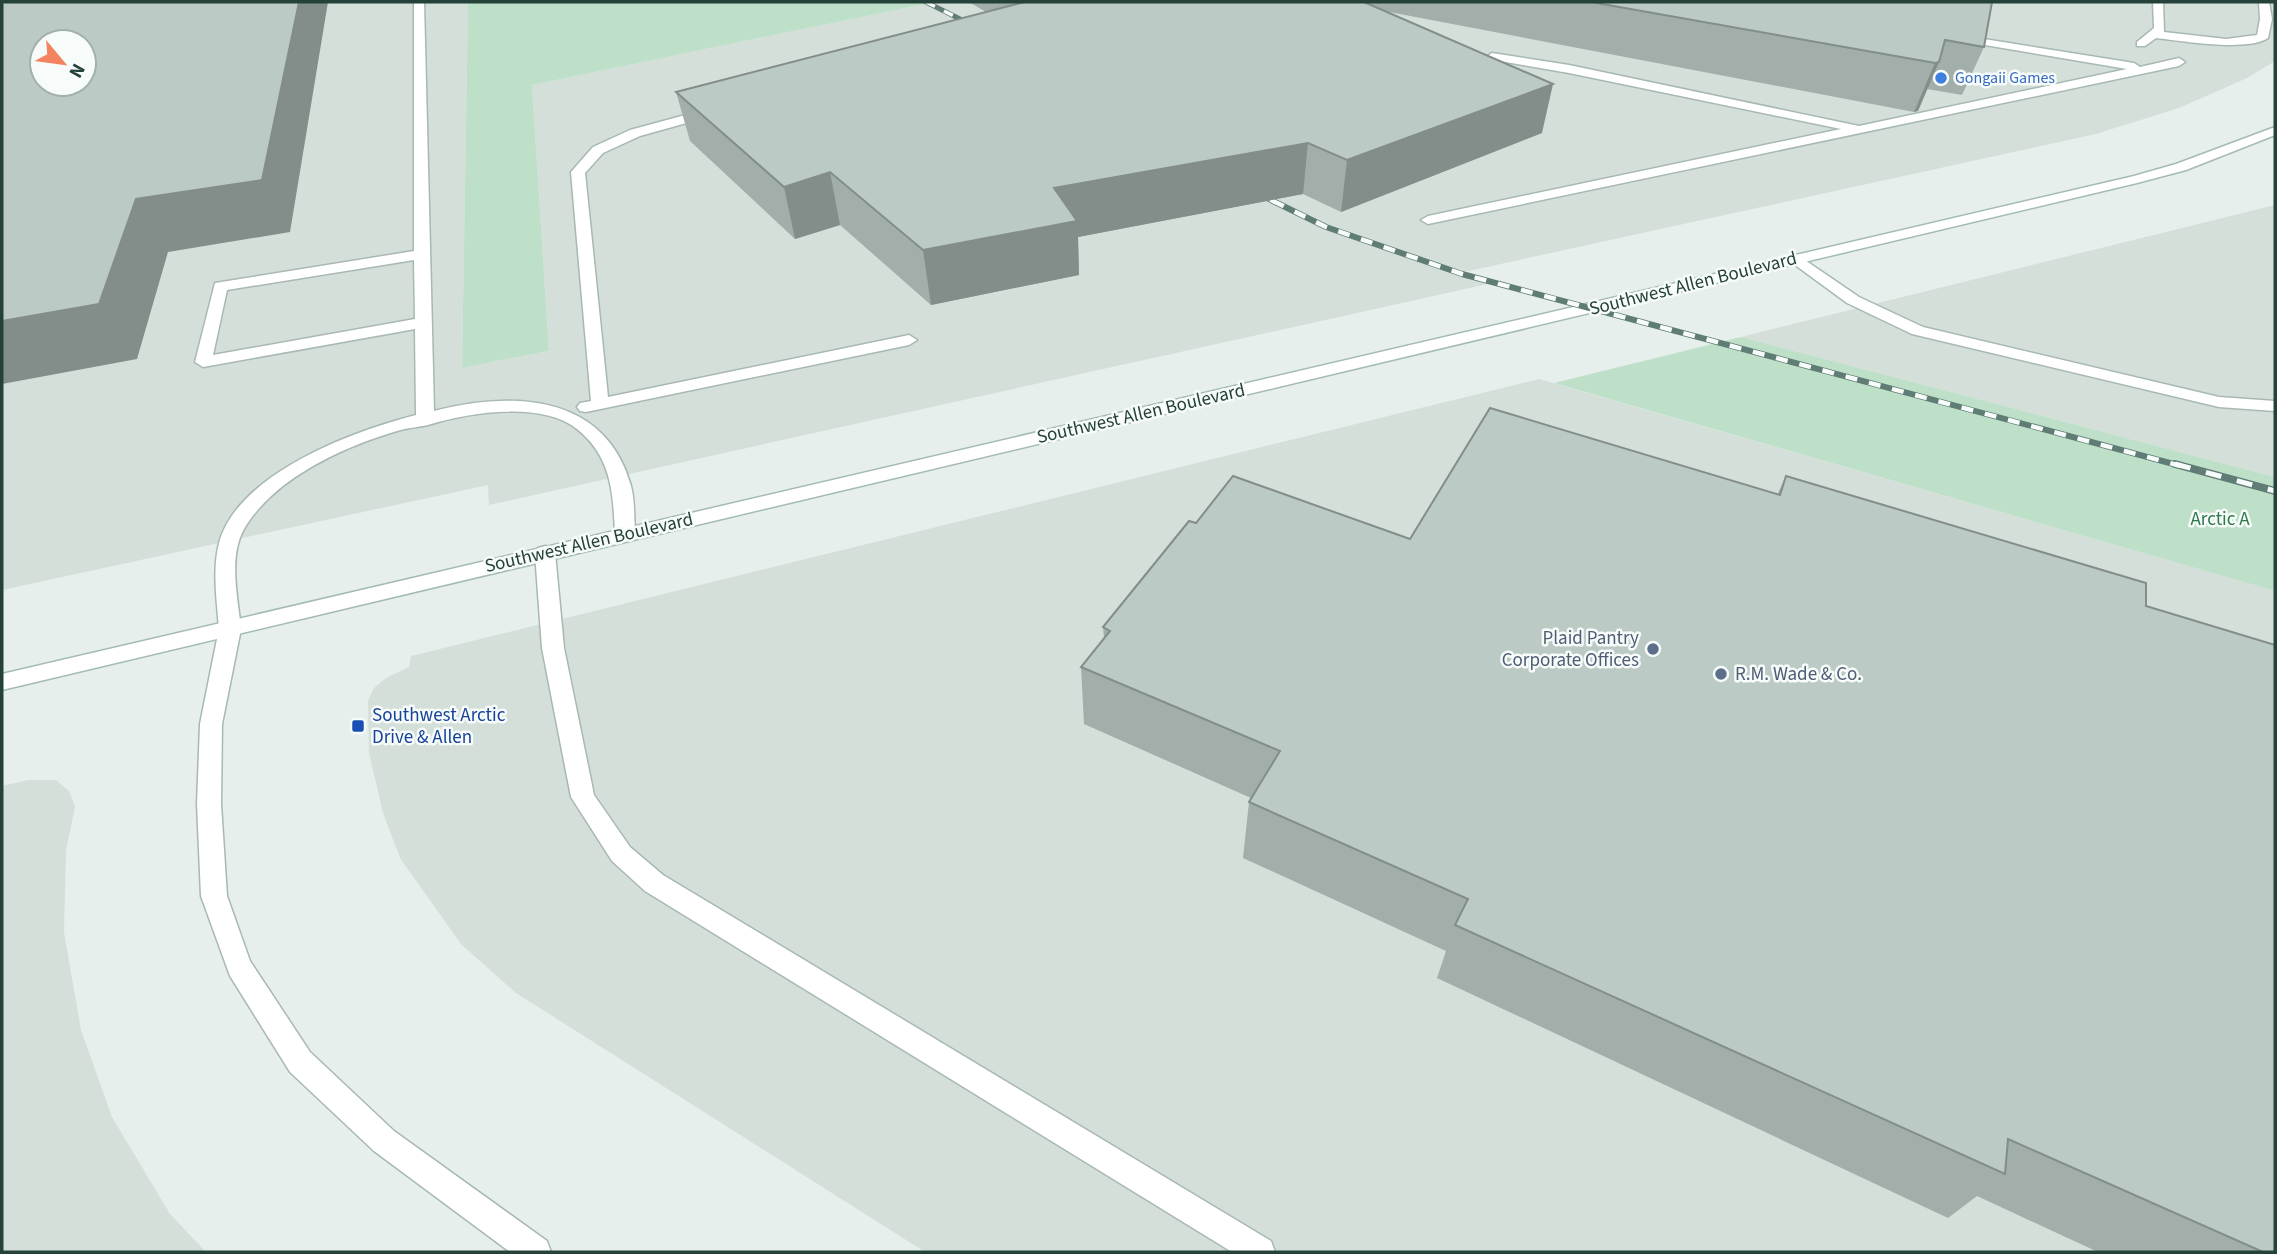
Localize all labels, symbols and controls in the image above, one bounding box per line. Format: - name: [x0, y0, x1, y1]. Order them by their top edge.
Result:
- north arrow: [28, 28, 98, 98]
- text: N: [62, 58, 91, 83]
- place label: Gongaii Games: [1955, 67, 2055, 89]
- marker: Gongaii Games: [1933, 70, 1949, 86]
- street label: Southwest Allen Boulevard: [1586, 245, 1800, 323]
- street label: Southwest Allen Boulevard: [1034, 377, 1248, 451]
- street label: Southwest Allen Boulevard: [482, 506, 696, 580]
- park label: Arctic A: [2190, 506, 2250, 533]
- place label: Plaid Pantry Corporate Offices: [1502, 625, 1639, 674]
- marker: Plaid Pantry Corporate Offices: [1645, 641, 1661, 657]
- place label: R.M. Wade & Co.: [1735, 661, 1862, 688]
- marker: R.M. Wade & Co.: [1713, 666, 1729, 682]
- place label: Southwest Arctic Drive & Allen: [372, 702, 506, 751]
- marker: Southwest Arctic Drive & Allen: [350, 718, 366, 734]

